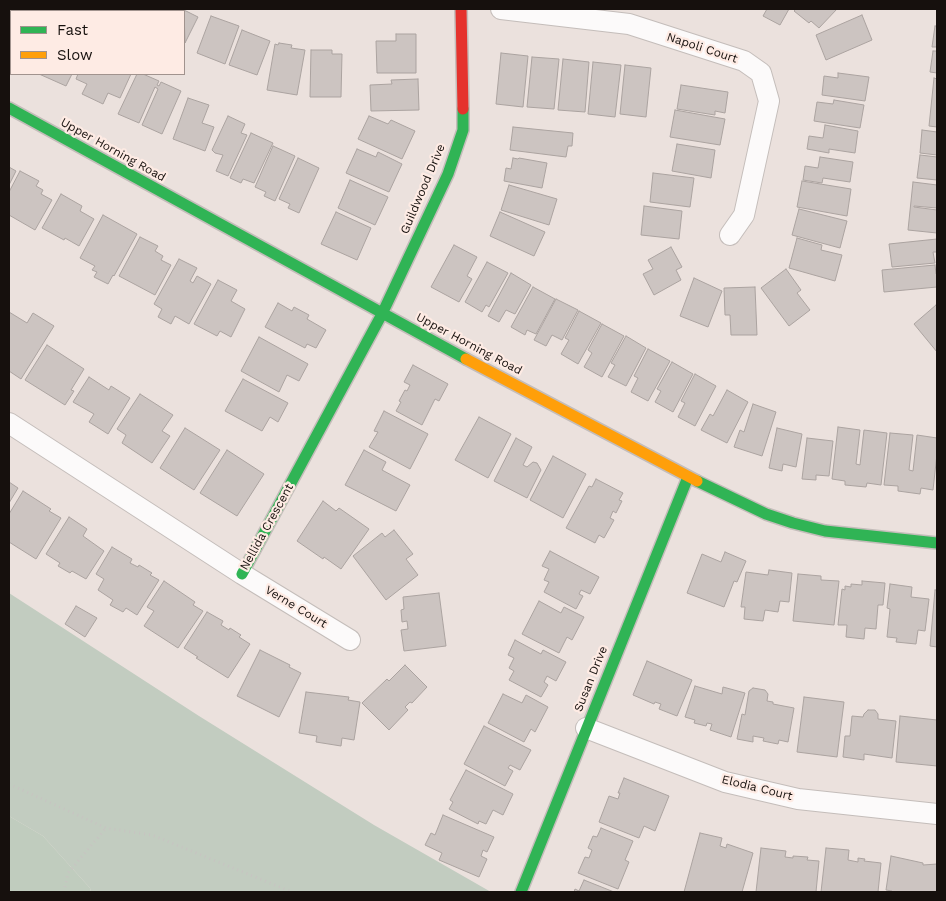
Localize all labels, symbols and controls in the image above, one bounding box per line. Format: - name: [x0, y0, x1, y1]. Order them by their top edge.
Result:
- legend: [10, 10, 185, 75]
- text: Fast: [57, 21, 88, 39]
- street label: Napoli Court: [665, 30, 739, 66]
- text: Slow: [57, 46, 93, 64]
- street label: Upper Horning Road: [58, 115, 168, 185]
- street label: Guildwood Drive: [398, 142, 448, 236]
- street label: Upper Horning Road: [414, 310, 524, 378]
- street label: Nellida Crescent: [237, 481, 297, 573]
- street label: Verne Court: [262, 583, 330, 631]
- street label: Susan Drive: [571, 644, 611, 714]
- street label: Elodia Court: [720, 772, 794, 804]

